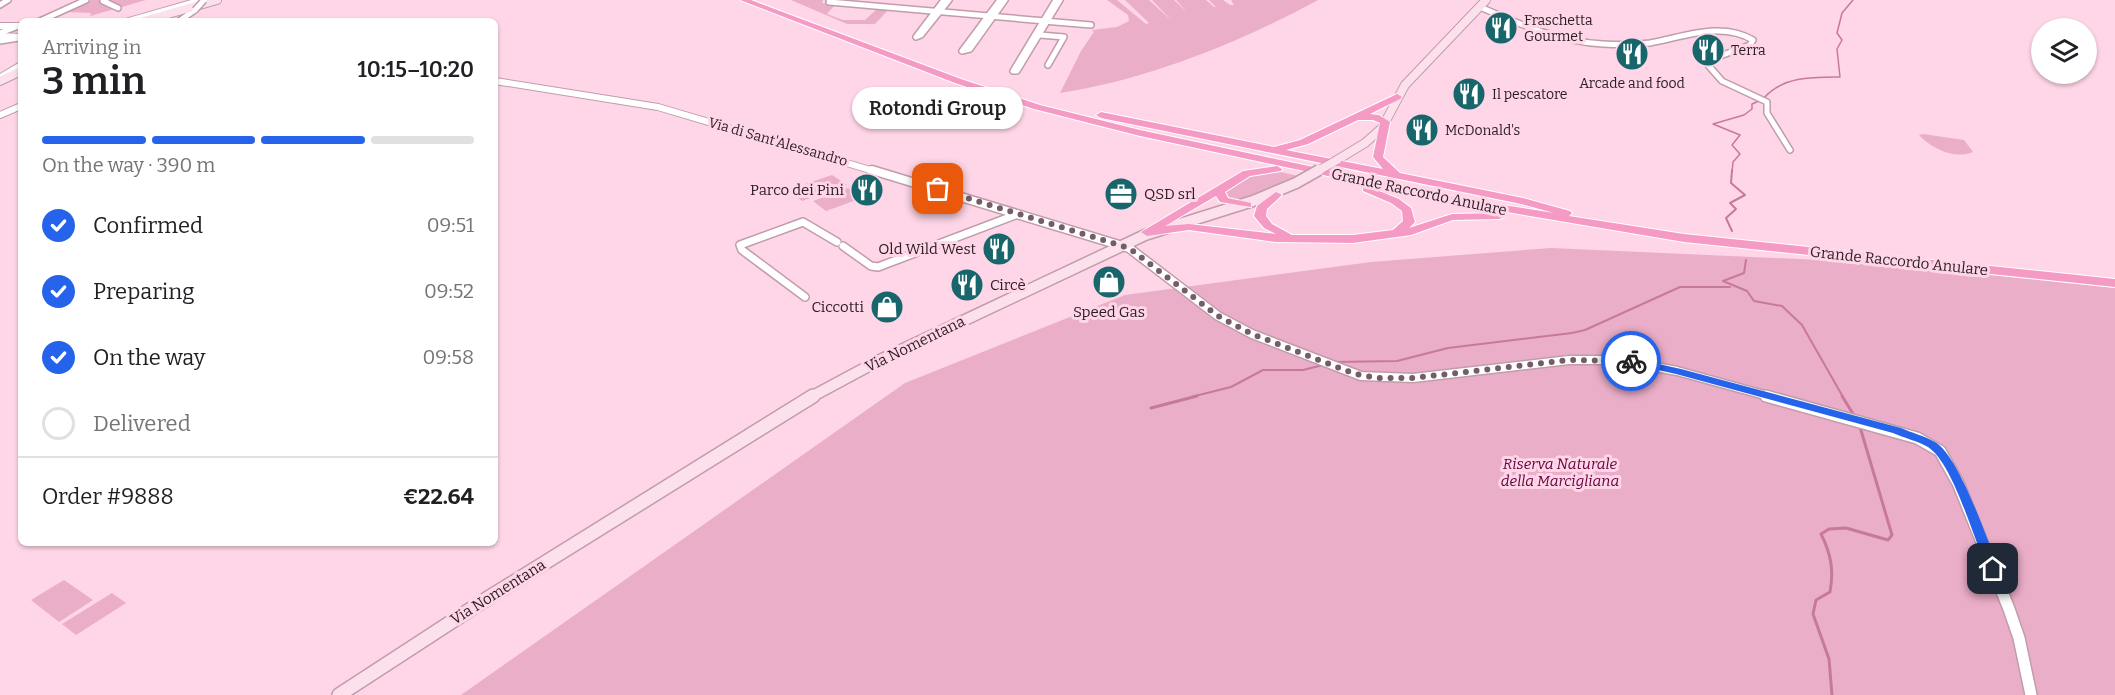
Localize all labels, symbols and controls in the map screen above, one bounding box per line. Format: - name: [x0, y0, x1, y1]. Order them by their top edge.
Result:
- restaurant icon: Fraschetta Gourmet: [1483, 10, 1519, 46]
- place label: Fraschetta Gourmet: [1524, 12, 1593, 45]
- map controls: [2031, 18, 2097, 84]
- button: layers: [2031, 18, 2097, 84]
- restaurant icon: Terra: [1690, 32, 1726, 68]
- text: Arriving in: [42, 35, 141, 59]
- restaurant icon: Arcade and food: [1614, 36, 1650, 72]
- place label: Terra: [1731, 42, 1766, 59]
- text: 10:15–10:20: [357, 56, 474, 83]
- text: 3 min: [42, 58, 146, 104]
- place label: Arcade and food: [1579, 75, 1685, 92]
- restaurant icon: Il pescatore: [1451, 76, 1487, 112]
- place label: Il pescatore: [1492, 86, 1568, 103]
- callout: Rotondi Group: [852, 87, 1024, 129]
- text: Rotondi Group: [869, 96, 1006, 120]
- restaurant icon: McDonald's: [1404, 112, 1440, 148]
- street label: Via di Sant'Alessandro: [706, 114, 850, 170]
- place label: McDonald's: [1445, 122, 1520, 139]
- text: On the way · 390 m: [42, 153, 215, 177]
- pin: [912, 163, 963, 214]
- street label: Grande Raccordo Anulare: [1330, 165, 1508, 219]
- restaurant icon: Parco dei Pini: [849, 172, 885, 208]
- icon: bag: [921, 172, 954, 205]
- office icon: QSD srl: [1103, 176, 1139, 212]
- place label: Parco dei Pini: [750, 181, 845, 199]
- place label: QSD srl: [1144, 185, 1196, 203]
- icon: check: [42, 209, 75, 242]
- text: Confirmed: [93, 212, 203, 239]
- text: 09:51: [427, 213, 474, 237]
- restaurant icon: Old Wild West: [981, 231, 1017, 267]
- place label: Old Wild West: [878, 240, 977, 258]
- street label: Grande Raccordo Anulare: [1809, 243, 1989, 279]
- shop icon: Speed Gas: [1091, 264, 1127, 300]
- restaurant icon: Circè: [949, 267, 985, 303]
- icon: check: [42, 275, 75, 308]
- place label: Circè: [990, 276, 1026, 294]
- text: Preparing: [93, 278, 195, 305]
- text: 09:52: [424, 279, 474, 303]
- shop icon: Ciccotti: [869, 289, 905, 325]
- place label: Ciccotti: [811, 298, 865, 316]
- place label: Speed Gas: [1073, 303, 1145, 321]
- street label: Via Nomentana: [862, 312, 968, 376]
- courier: [1601, 331, 1661, 391]
- icon: check: [42, 341, 75, 374]
- text: On the way: [93, 344, 205, 371]
- text: 09:58: [423, 345, 474, 369]
- icon: bike: [1615, 345, 1648, 378]
- text: Delivered: [93, 410, 191, 437]
- park label: Riserva Naturale della Marcigliana: [1501, 455, 1619, 490]
- text: Order #9888: [42, 483, 174, 510]
- text: €22.64: [403, 483, 474, 510]
- pin: [1967, 543, 2018, 594]
- icon: home: [1976, 552, 2009, 585]
- street label: Via Nomentana: [447, 556, 549, 628]

